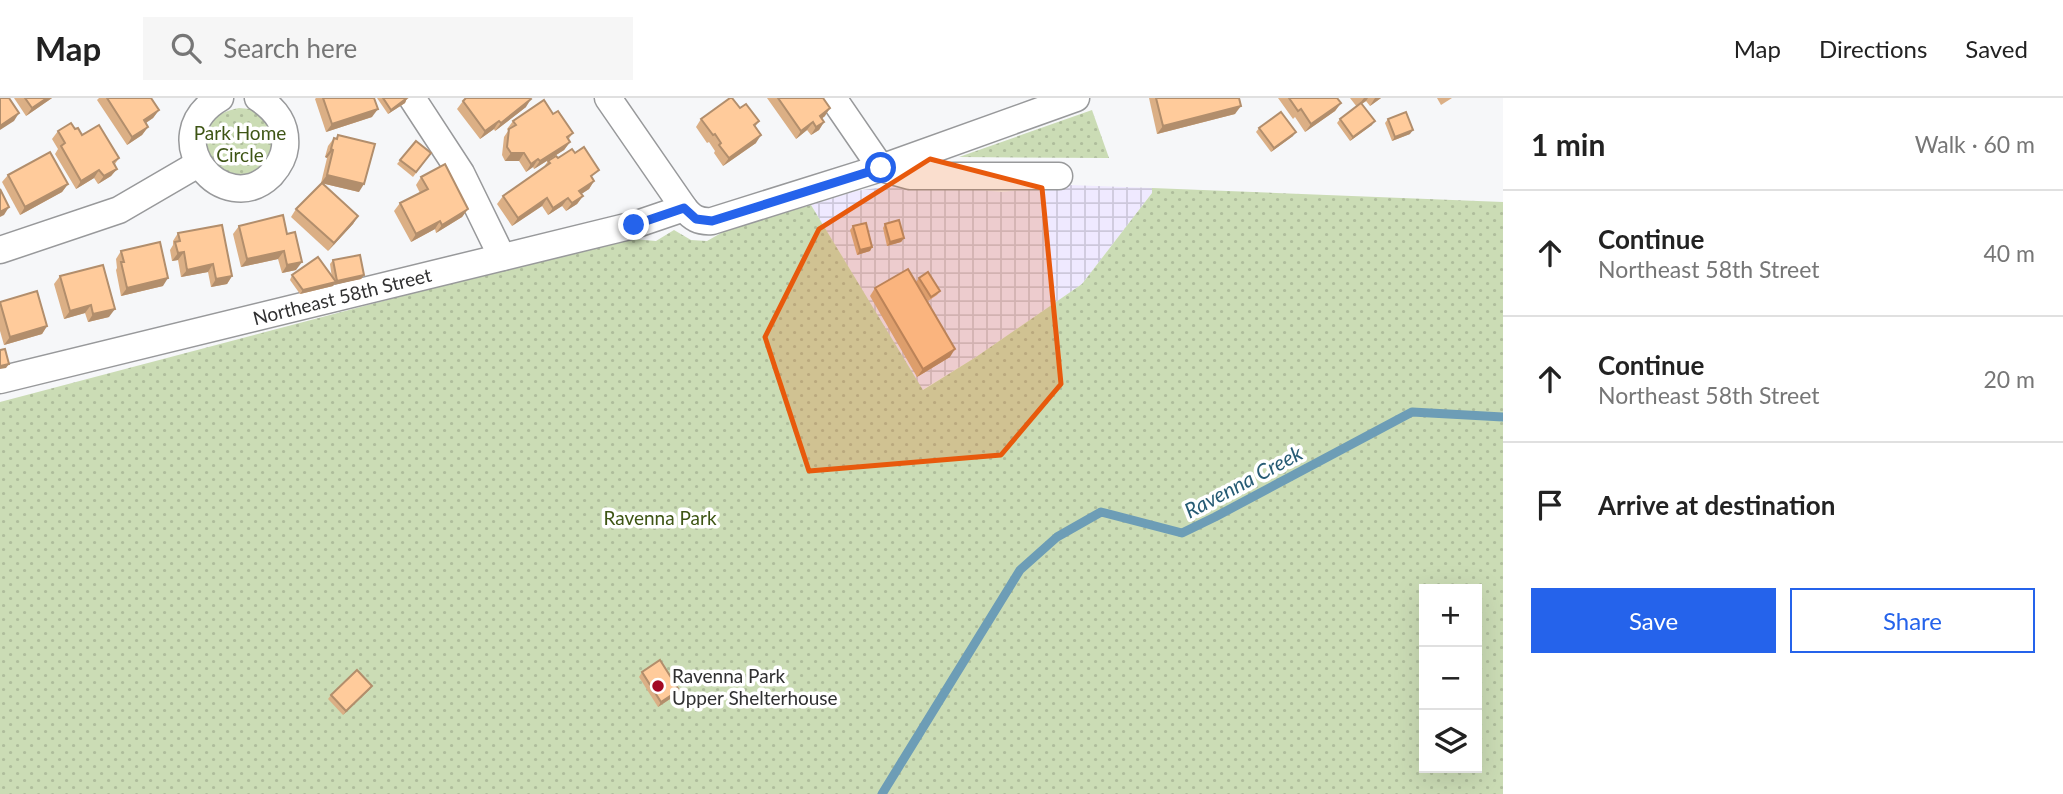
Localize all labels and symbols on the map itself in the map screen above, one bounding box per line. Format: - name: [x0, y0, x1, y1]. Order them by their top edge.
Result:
- park label: Park Home Circle: [194, 121, 286, 166]
- route start: [865, 152, 896, 183]
- route end: [618, 209, 649, 240]
- street label: Northeast 58th Street: [250, 263, 434, 329]
- water label: Ravenna Creek: [1180, 439, 1307, 523]
- park label: Ravenna Park: [603, 506, 717, 529]
- place label: Ravenna Park Upper Shelterhouse: [672, 664, 838, 709]
- marker: Ravenna Park Upper Shelterhouse: [650, 678, 666, 694]

